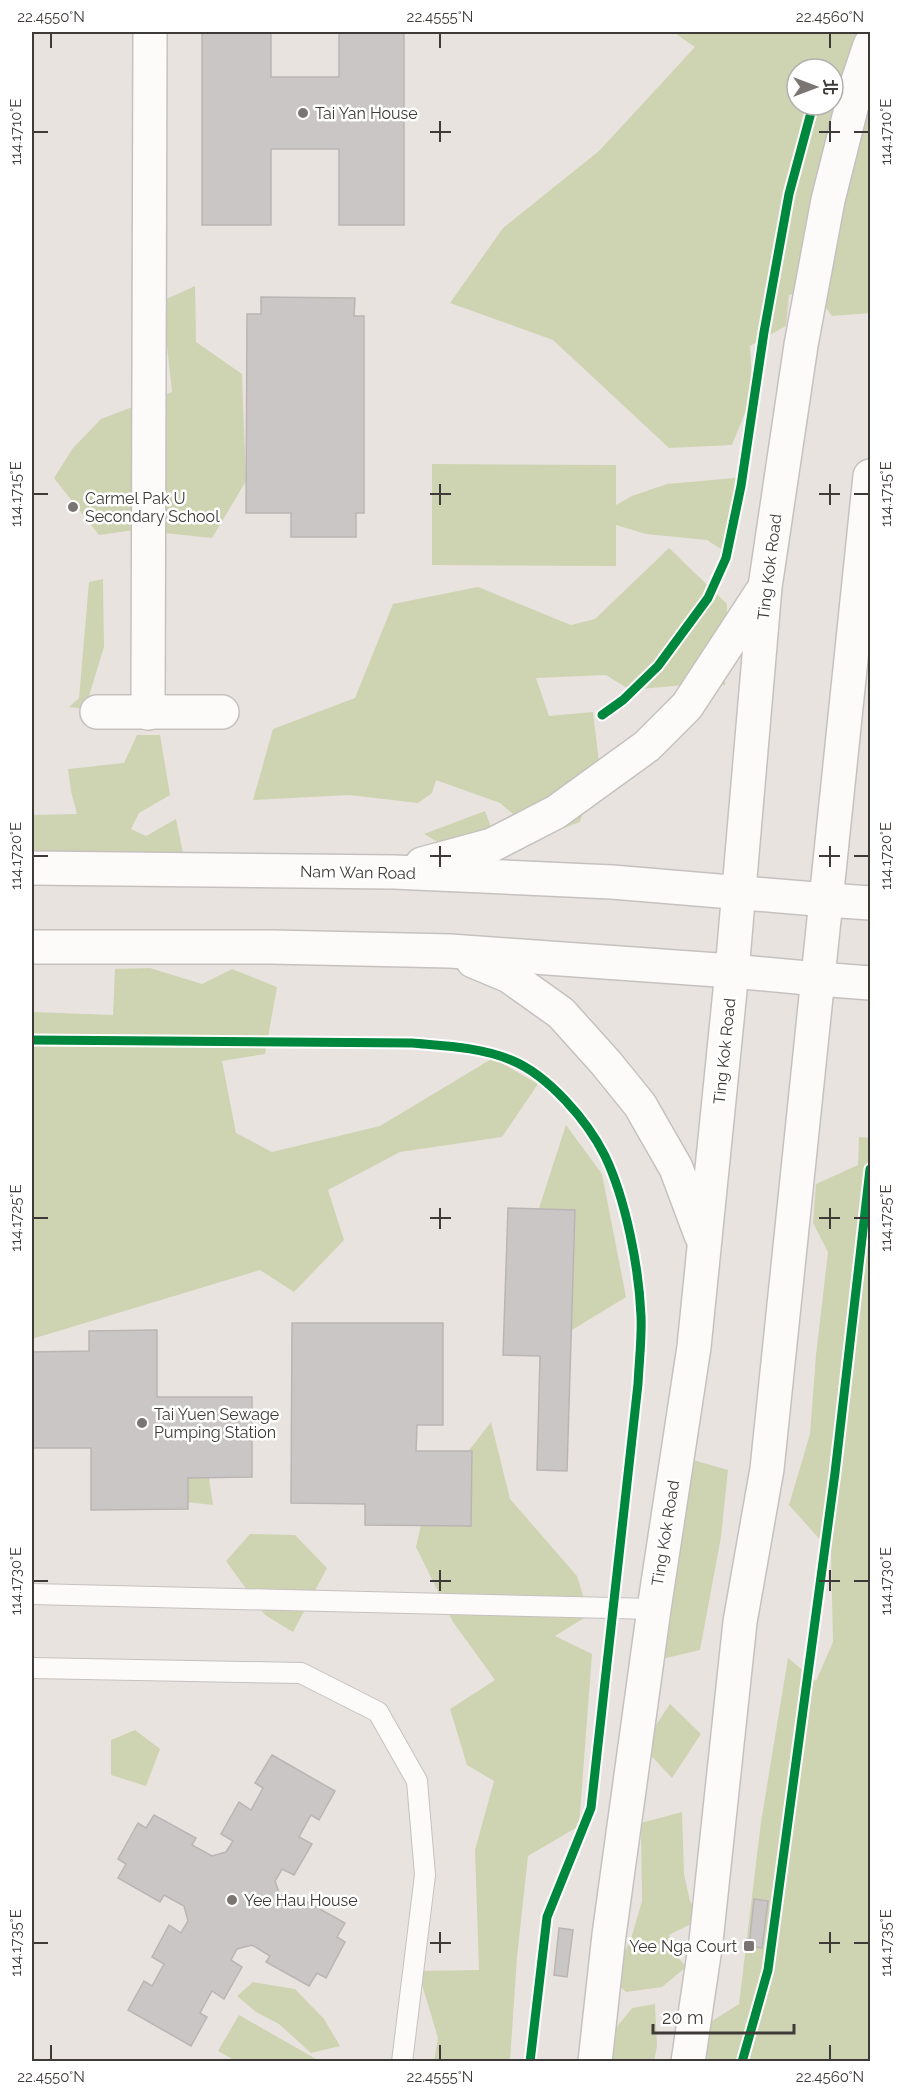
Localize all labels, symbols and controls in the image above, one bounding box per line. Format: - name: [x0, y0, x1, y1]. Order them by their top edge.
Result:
- text: 22.4550°N: [17, 8, 85, 26]
- text: 22.4555°N: [407, 8, 473, 26]
- text: 22.4560°N: [796, 8, 864, 26]
- north arrow: [785, 57, 845, 117]
- text: 北: [820, 79, 839, 95]
- text: 114.1710°E: [7, 99, 25, 165]
- text: 114.1710°E: [877, 99, 895, 165]
- place label: Tai Yan House: [315, 104, 418, 123]
- marker: Tai Yan House: [296, 106, 310, 120]
- text: 114.1715°E: [7, 461, 25, 527]
- text: 114.1715°E: [877, 461, 895, 527]
- place label: Carmel Pak U Secondary School: [85, 489, 220, 526]
- marker: Carmel Pak U Secondary School: [66, 500, 80, 514]
- street label: Ting Kok Road: [754, 513, 785, 621]
- text: 114.1720°E: [7, 822, 25, 890]
- text: 114.1720°E: [877, 822, 895, 890]
- street label: Nam Wan Road: [300, 862, 416, 883]
- street label: Ting Kok Road: [709, 997, 740, 1105]
- text: 114.1725°E: [7, 1184, 25, 1252]
- text: 114.1725°E: [877, 1184, 895, 1252]
- place label: Tai Yuen Sewage Pumping Station: [154, 1405, 279, 1442]
- marker: Tai Yuen Sewage Pumping Station: [135, 1416, 149, 1430]
- street label: Ting Kok Road: [648, 1479, 683, 1587]
- text: 114.1730°E: [7, 1547, 25, 1615]
- text: 114.1730°E: [877, 1547, 895, 1615]
- place label: Yee Hau House: [244, 1891, 358, 1910]
- marker: Yee Hau House: [225, 1893, 239, 1907]
- text: 114.1735°E: [7, 1909, 25, 1977]
- text: 114.1735°E: [877, 1909, 895, 1977]
- place label: Yee Nga Court: [629, 1937, 738, 1956]
- marker: Yee Nga Court: [742, 1939, 756, 1953]
- scale bar: [653, 1997, 794, 2035]
- text: 20 m: [662, 2007, 704, 2028]
- text: 22.4550°N: [17, 2068, 85, 2086]
- text: 22.4555°N: [407, 2068, 473, 2086]
- text: 22.4560°N: [796, 2068, 864, 2086]

